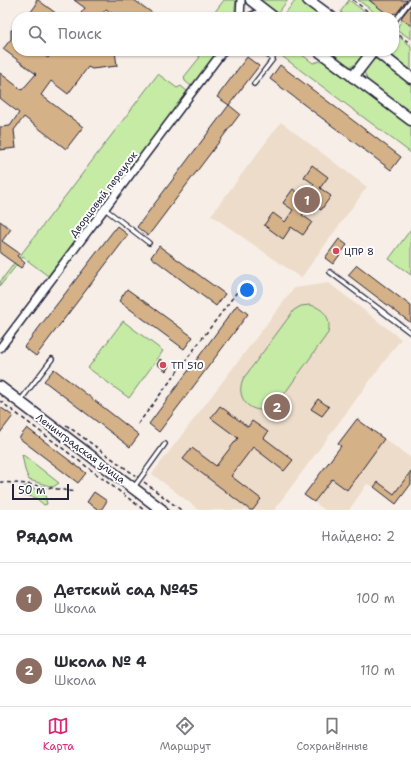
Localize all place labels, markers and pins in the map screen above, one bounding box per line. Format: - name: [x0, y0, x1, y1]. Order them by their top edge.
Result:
- pin: 1: [294, 185, 320, 215]
- place label: ЦПР 8: [344, 245, 374, 258]
- marker: ЦПР 8: [331, 246, 341, 256]
- place label: ТП 510: [171, 359, 204, 372]
- marker: ТП 510: [158, 360, 168, 370]
- pin: 2: [264, 392, 290, 422]

